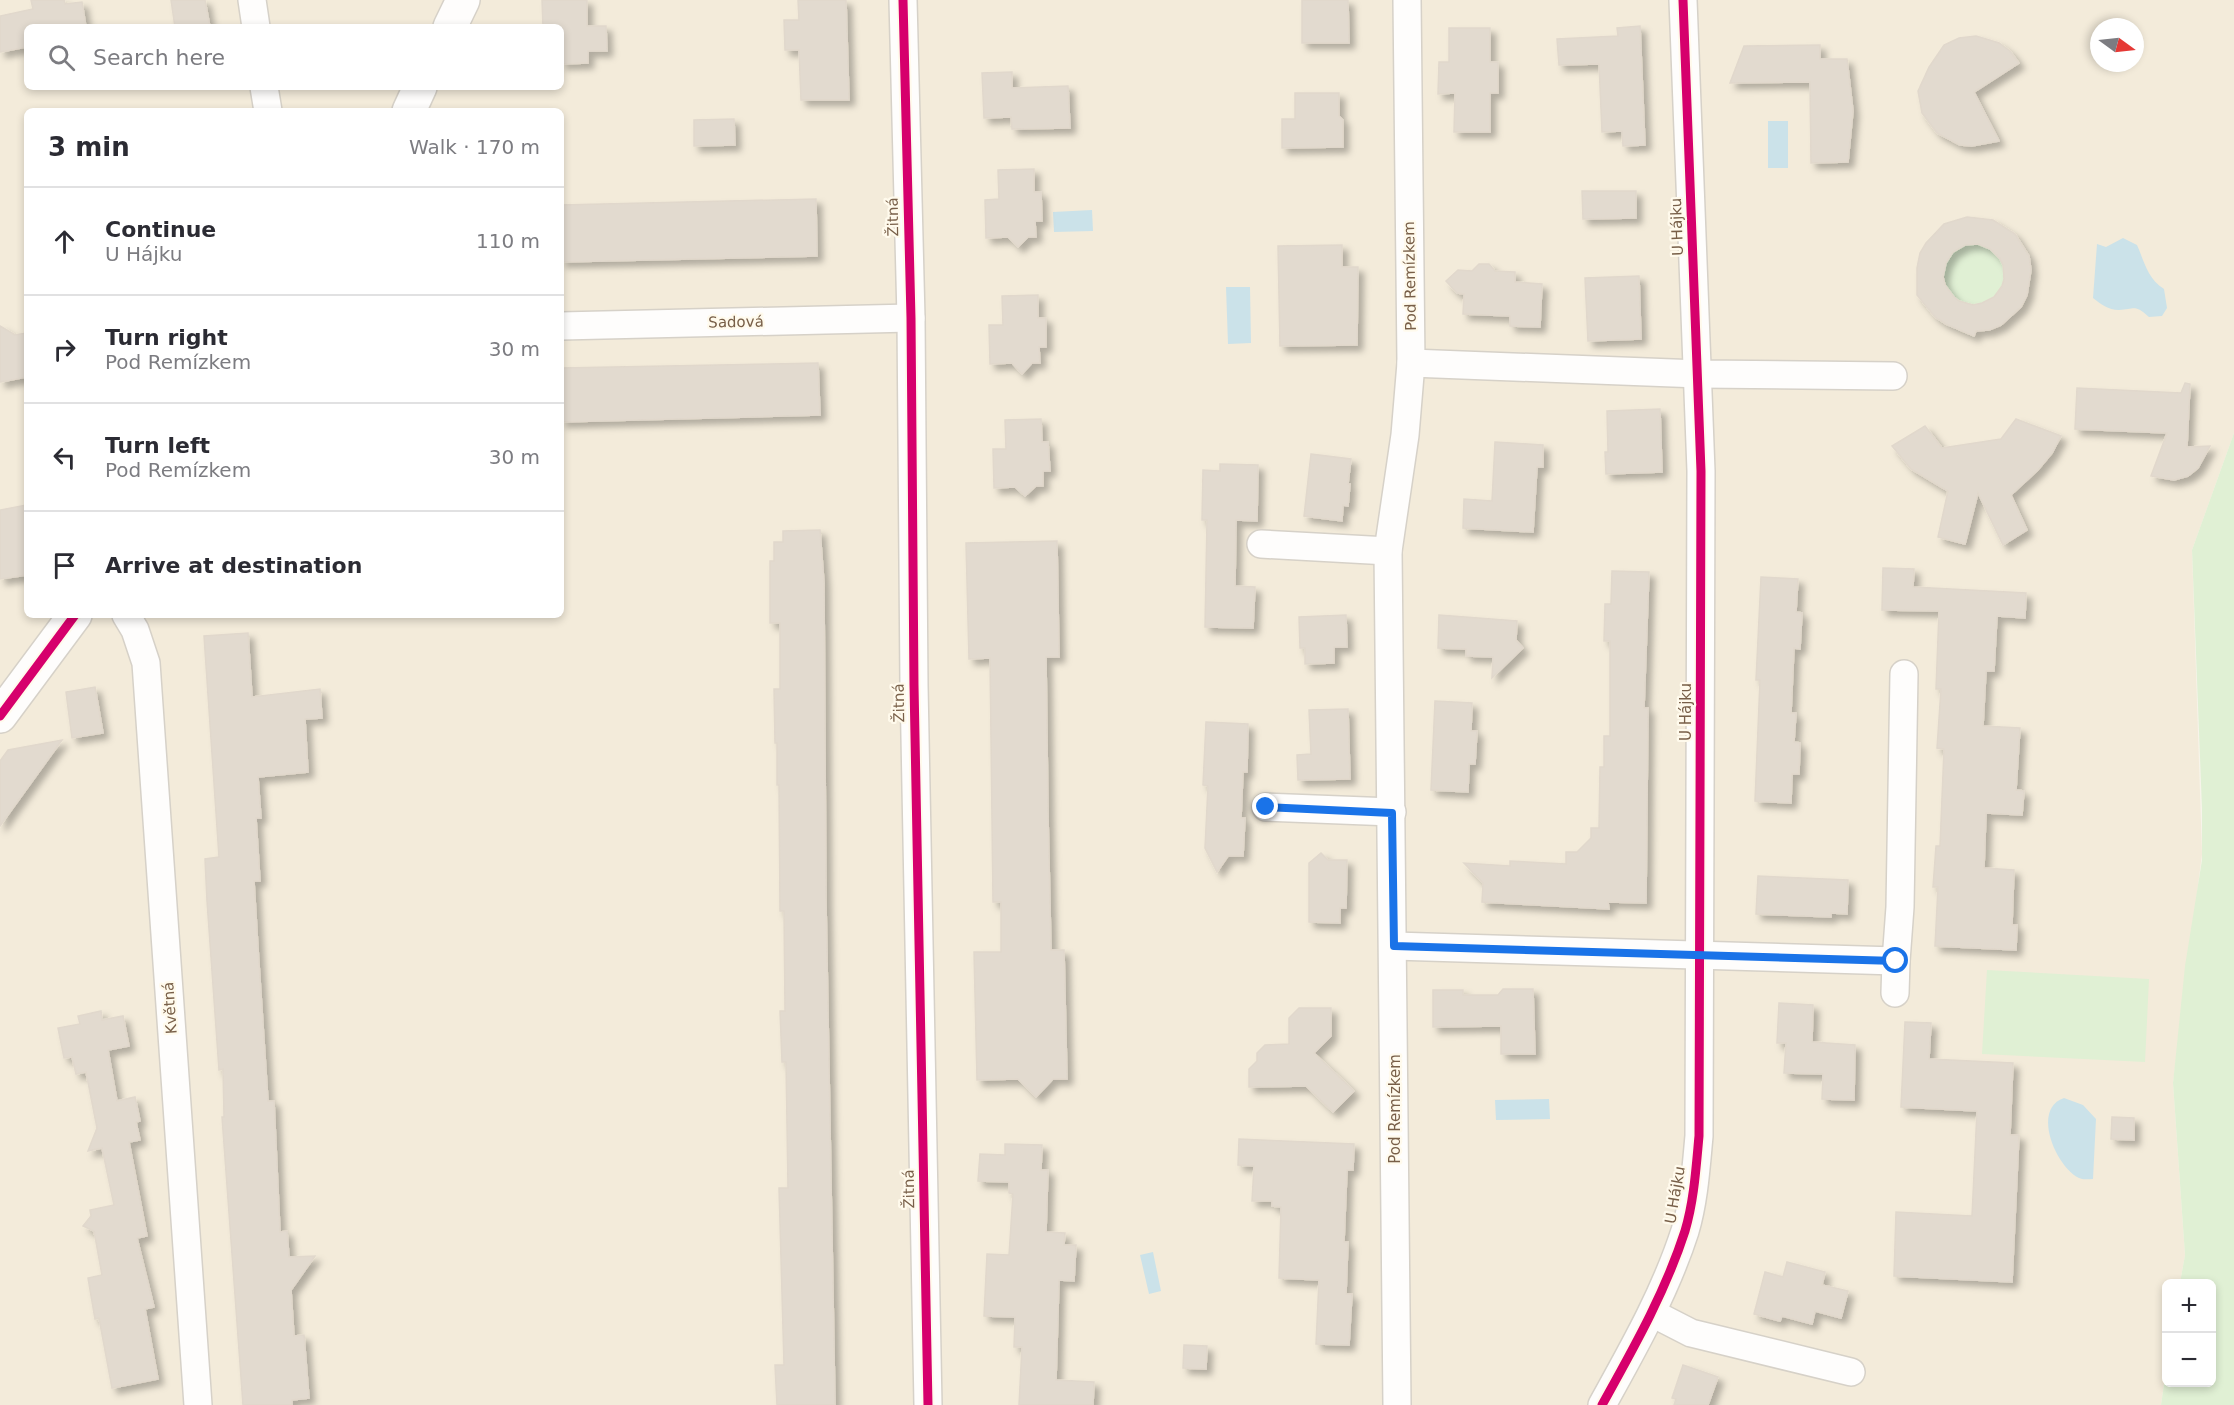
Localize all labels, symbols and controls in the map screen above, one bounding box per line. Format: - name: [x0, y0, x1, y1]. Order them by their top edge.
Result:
- north arrow: [2090, 18, 2144, 72]
- search box: [24, 24, 564, 90]
- icon: search: [45, 41, 78, 74]
- text: Search here: [93, 45, 225, 70]
- text: 3 min: [48, 132, 130, 162]
- text: Walk · 170 m: [409, 135, 540, 159]
- street label: Žitná: [883, 197, 902, 237]
- street label: U Hájku: [1667, 198, 1687, 256]
- text: Continue: [105, 217, 216, 242]
- street label: Pod Remízkem: [1400, 221, 1420, 331]
- icon: ahead: [48, 225, 81, 258]
- text: 110 m: [476, 229, 540, 253]
- text: U Hájku: [105, 242, 183, 266]
- street label: Sadová: [708, 313, 764, 331]
- text: Turn right: [105, 325, 228, 350]
- icon: right: [48, 333, 81, 366]
- text: 30 m: [489, 337, 540, 361]
- text: Pod Remízkem: [105, 350, 251, 374]
- text: Turn left: [105, 433, 210, 458]
- icon: left: [48, 441, 81, 474]
- text: 30 m: [489, 445, 540, 469]
- text: Pod Remízkem: [105, 458, 251, 482]
- icon: arrive: [48, 549, 81, 582]
- text: Arrive at destination: [105, 553, 362, 578]
- street label: Žitná: [889, 683, 908, 723]
- street label: U Hájku: [1677, 683, 1695, 741]
- route end: [1252, 793, 1278, 819]
- route start: [1882, 947, 1908, 973]
- street label: Květná: [159, 981, 181, 1035]
- street label: Pod Remízkem: [1386, 1054, 1404, 1164]
- street label: U Hájku: [1661, 1165, 1689, 1225]
- street label: Žitná: [899, 1169, 918, 1209]
- map controls: [2162, 1279, 2216, 1387]
- button: +: [2162, 1279, 2216, 1333]
- button: −: [2162, 1333, 2216, 1387]

